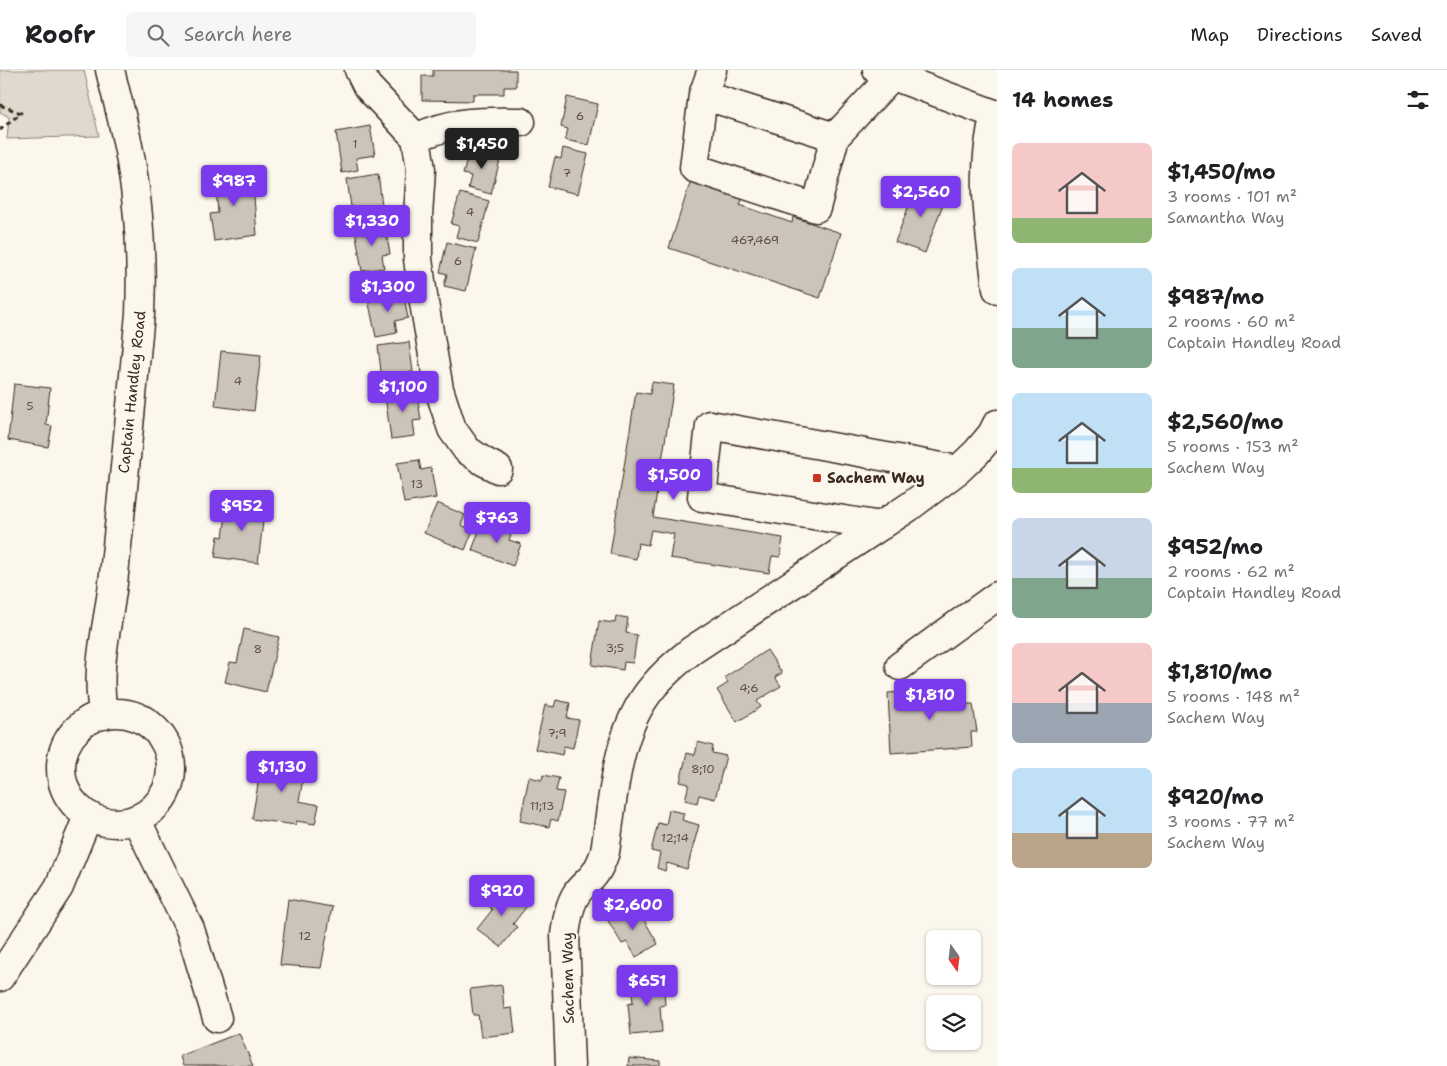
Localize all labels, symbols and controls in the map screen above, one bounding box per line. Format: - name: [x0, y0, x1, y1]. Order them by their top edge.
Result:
- search box: [126, 12, 476, 57]
- text: Roofr: [25, 19, 96, 51]
- icon: search: [144, 21, 172, 49]
- text: Search here: [184, 22, 292, 47]
- text: Map: [1191, 23, 1229, 47]
- text: Directions: [1257, 23, 1343, 47]
- text: Saved: [1371, 23, 1422, 47]
- text: 14 homes: [1012, 86, 1113, 114]
- icon: filters: [1404, 86, 1432, 114]
- house number: 6: [576, 108, 584, 124]
- pin: $1,450: [441, 128, 523, 170]
- text: $1,450: [456, 133, 508, 154]
- house number: 1: [352, 136, 358, 152]
- text: $1,450/mo: [1167, 158, 1276, 186]
- icon: home: [1052, 163, 1112, 223]
- pin: $987: [204, 164, 264, 207]
- house number: 7: [563, 165, 571, 181]
- text: $987: [212, 170, 256, 191]
- pin: $2,560: [880, 176, 962, 218]
- text: $2,560: [892, 181, 950, 202]
- text: 3 rooms · 101 m²: [1167, 186, 1297, 207]
- pin: $1,330: [331, 204, 413, 247]
- house number: 4: [466, 204, 474, 220]
- text: Samantha Way: [1167, 207, 1285, 228]
- text: $1,330: [345, 210, 399, 231]
- house number: 467,469: [731, 232, 779, 248]
- house number: 6: [454, 253, 462, 269]
- pin: $1,300: [347, 270, 429, 313]
- text: $1,300: [361, 276, 415, 297]
- text: $987/mo: [1167, 283, 1264, 311]
- icon: home: [1052, 288, 1112, 348]
- street label: Captain Handley Road: [114, 309, 151, 474]
- text: 2 rooms · 60 m²: [1167, 311, 1295, 332]
- text: Captain Handley Road: [1167, 332, 1341, 353]
- pin: $1,100: [362, 370, 444, 413]
- house number: 4: [234, 373, 242, 389]
- text: $1,100: [378, 376, 428, 397]
- house number: 5: [26, 398, 34, 414]
- text: $2,560/mo: [1167, 408, 1284, 436]
- icon: home: [1052, 413, 1112, 473]
- text: 5 rooms · 153 m²: [1167, 436, 1299, 457]
- text: Sachem Way: [1167, 457, 1265, 478]
- pin: $1,500: [633, 458, 715, 501]
- text: $1,500: [647, 464, 701, 485]
- place label: Sachem Way: [827, 468, 925, 488]
- marker: Sachem Way: [811, 472, 823, 484]
- house number: 13: [411, 476, 423, 492]
- pin: $952: [212, 490, 272, 532]
- text: $952: [221, 495, 263, 516]
- pin: $763: [467, 502, 527, 544]
- text: $763: [475, 507, 519, 528]
- text: $952/mo: [1167, 533, 1263, 561]
- icon: home: [1052, 538, 1112, 598]
- text: 2 rooms · 62 m²: [1167, 561, 1295, 582]
- text: Captain Handley Road: [1167, 582, 1341, 603]
- house number: 3;5: [606, 640, 624, 656]
- house number: 8: [254, 641, 262, 657]
- text: $1,810/mo: [1167, 658, 1272, 686]
- icon: home: [1052, 663, 1112, 723]
- pin: $1,810: [889, 678, 971, 721]
- house number: 4;6: [739, 680, 759, 696]
- text: $1,810: [905, 684, 955, 705]
- text: 5 rooms · 148 m²: [1167, 686, 1300, 707]
- text: Sachem Way: [1167, 707, 1265, 728]
- house number: 7;9: [547, 725, 567, 741]
- pin: $1,130: [241, 750, 323, 793]
- text: $1,130: [257, 756, 307, 777]
- house number: 8;10: [691, 761, 715, 777]
- text: $920/mo: [1167, 783, 1264, 811]
- icon: home: [1052, 788, 1112, 848]
- house number: 11;13: [530, 798, 554, 814]
- text: 3 rooms · 77 m²: [1167, 811, 1295, 832]
- house number: 12;14: [661, 830, 689, 846]
- text: Sachem Way: [1167, 832, 1265, 853]
- pin: $920: [472, 874, 532, 917]
- text: $920: [480, 880, 524, 901]
- pin: $2,600: [592, 888, 674, 931]
- text: $2,600: [603, 894, 663, 915]
- house number: 12: [299, 928, 311, 944]
- north arrow: [926, 930, 981, 985]
- map controls: [926, 930, 981, 1050]
- street label: Sachem Way: [557, 932, 579, 1024]
- pin: $651: [617, 964, 677, 1007]
- text: $651: [628, 970, 666, 991]
- button: layers: [926, 995, 981, 1050]

